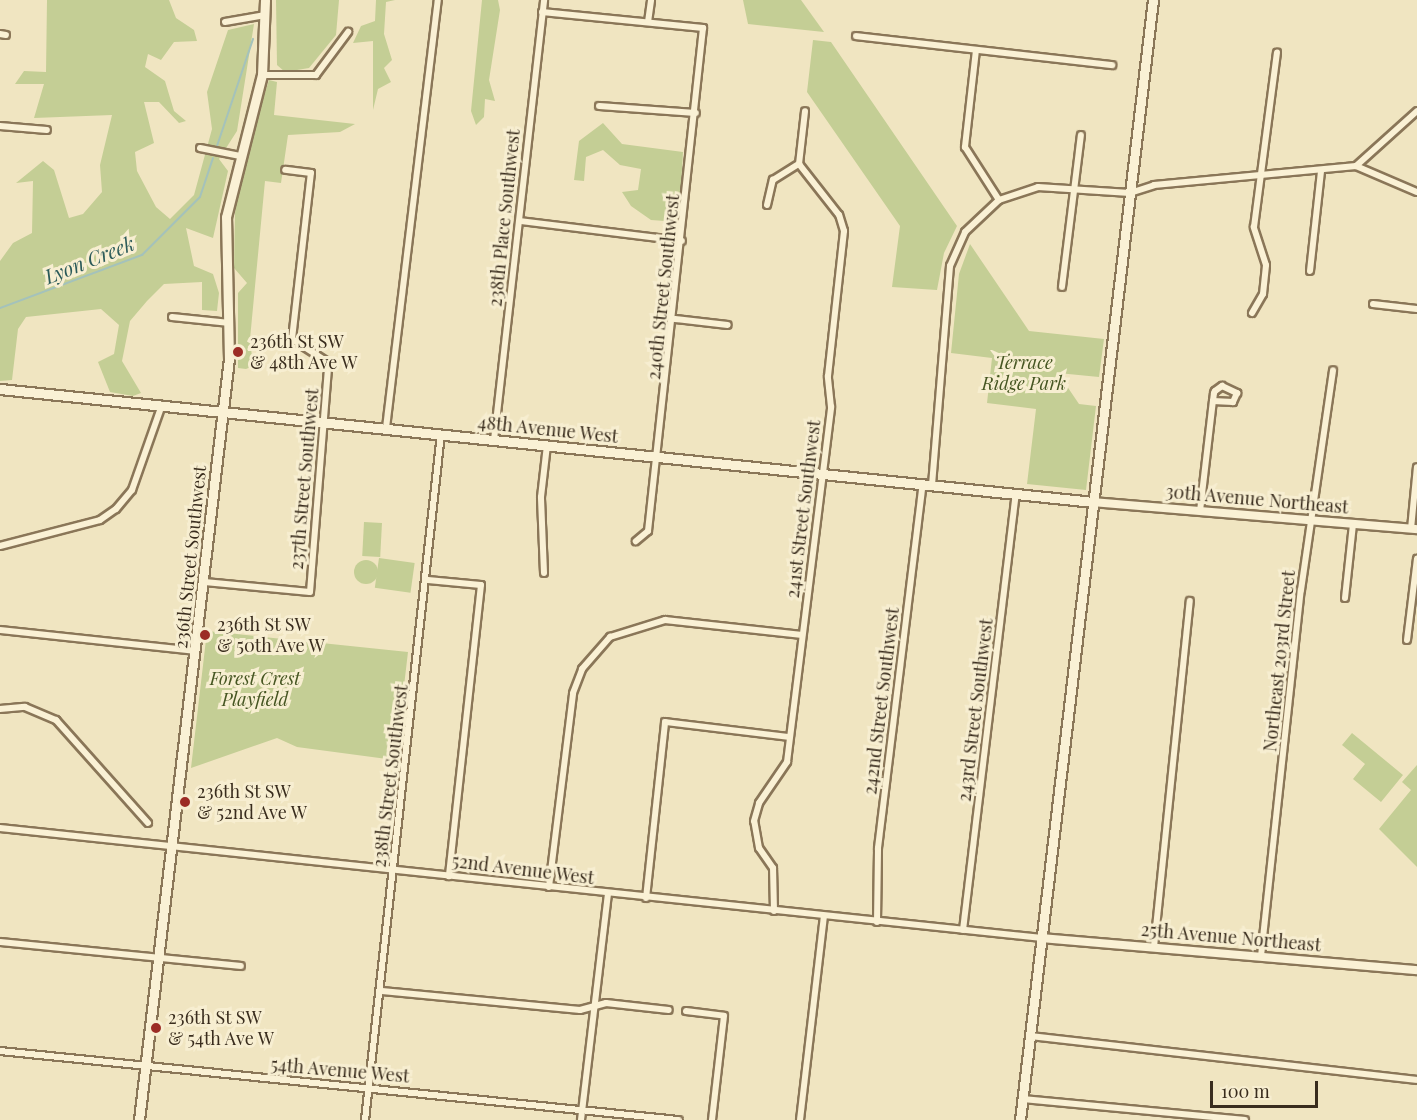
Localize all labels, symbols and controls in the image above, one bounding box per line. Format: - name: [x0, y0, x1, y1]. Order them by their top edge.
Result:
- street label: 238th Place Southwest: [484, 128, 524, 308]
- street label: 240th Street Southwest: [643, 193, 683, 381]
- water label: Lyon Creek: [41, 230, 137, 288]
- place label: 236th St SW & 48th Ave W: [250, 331, 359, 374]
- marker: 236th St SW & 48th Ave W: [231, 345, 245, 359]
- park label: Terrace Ridge Park: [982, 352, 1066, 394]
- street label: 237th Street Southwest: [285, 387, 323, 571]
- street label: 48th Avenue West: [476, 411, 620, 447]
- street label: 241st Street Southwest: [781, 418, 825, 600]
- street label: 236th Street Southwest: [170, 464, 210, 650]
- street label: 30th Avenue Northeast: [1164, 480, 1350, 518]
- street label: Northeast 203rd Street: [1259, 569, 1299, 753]
- street label: 242nd Street Southwest: [859, 606, 903, 796]
- place label: 236th St SW & 50th Ave W: [217, 614, 326, 656]
- street label: 243rd Street Southwest: [953, 617, 997, 803]
- marker: 236th St SW & 50th Ave W: [198, 628, 212, 642]
- park label: Forest Crest Playfield: [210, 668, 300, 710]
- street label: 238th Street Southwest: [368, 683, 412, 869]
- place label: 236th St SW & 52nd Ave W: [197, 781, 308, 824]
- marker: 236th St SW & 52nd Ave W: [178, 795, 192, 809]
- street label: 52nd Avenue West: [450, 849, 596, 889]
- street label: 25th Avenue Northeast: [1140, 918, 1322, 956]
- place label: 236th St SW & 54th Ave W: [168, 1007, 275, 1050]
- marker: 236th St SW & 54th Ave W: [149, 1021, 163, 1035]
- street label: 54th Avenue West: [269, 1053, 411, 1087]
- scale bar: [1213, 1069, 1321, 1107]
- text: 100 m: [1221, 1079, 1270, 1103]

